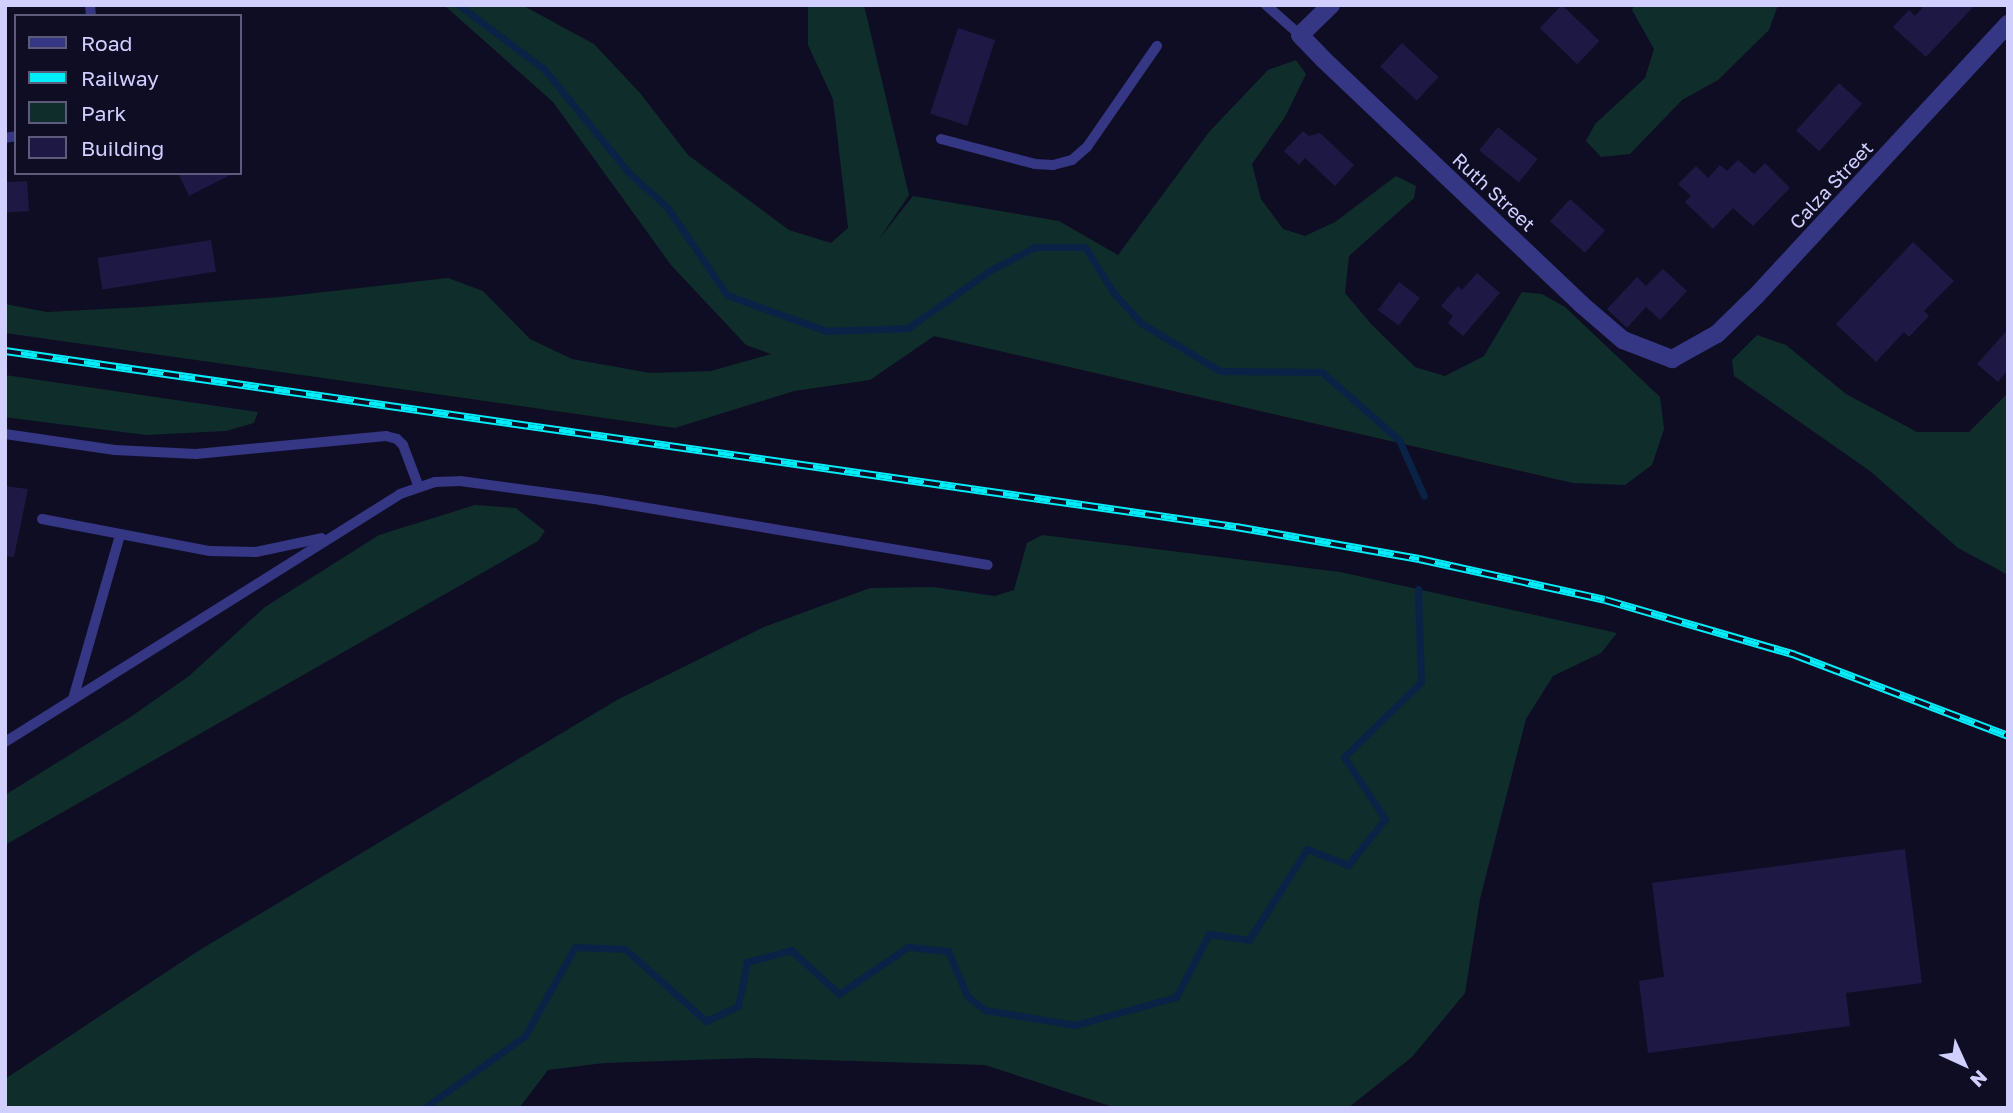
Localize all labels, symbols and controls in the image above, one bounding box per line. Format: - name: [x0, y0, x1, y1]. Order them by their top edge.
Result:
- legend: [14, 14, 242, 175]
- text: Road: [81, 30, 132, 56]
- text: Railway: [81, 65, 159, 91]
- text: Park: [81, 100, 126, 126]
- text: Building: [81, 135, 164, 161]
- street label: Calza Street: [1785, 137, 1877, 233]
- street label: Ruth Street: [1448, 148, 1540, 236]
- north arrow: [1929, 1029, 1999, 1099]
- text: N: [1966, 1066, 1992, 1092]

